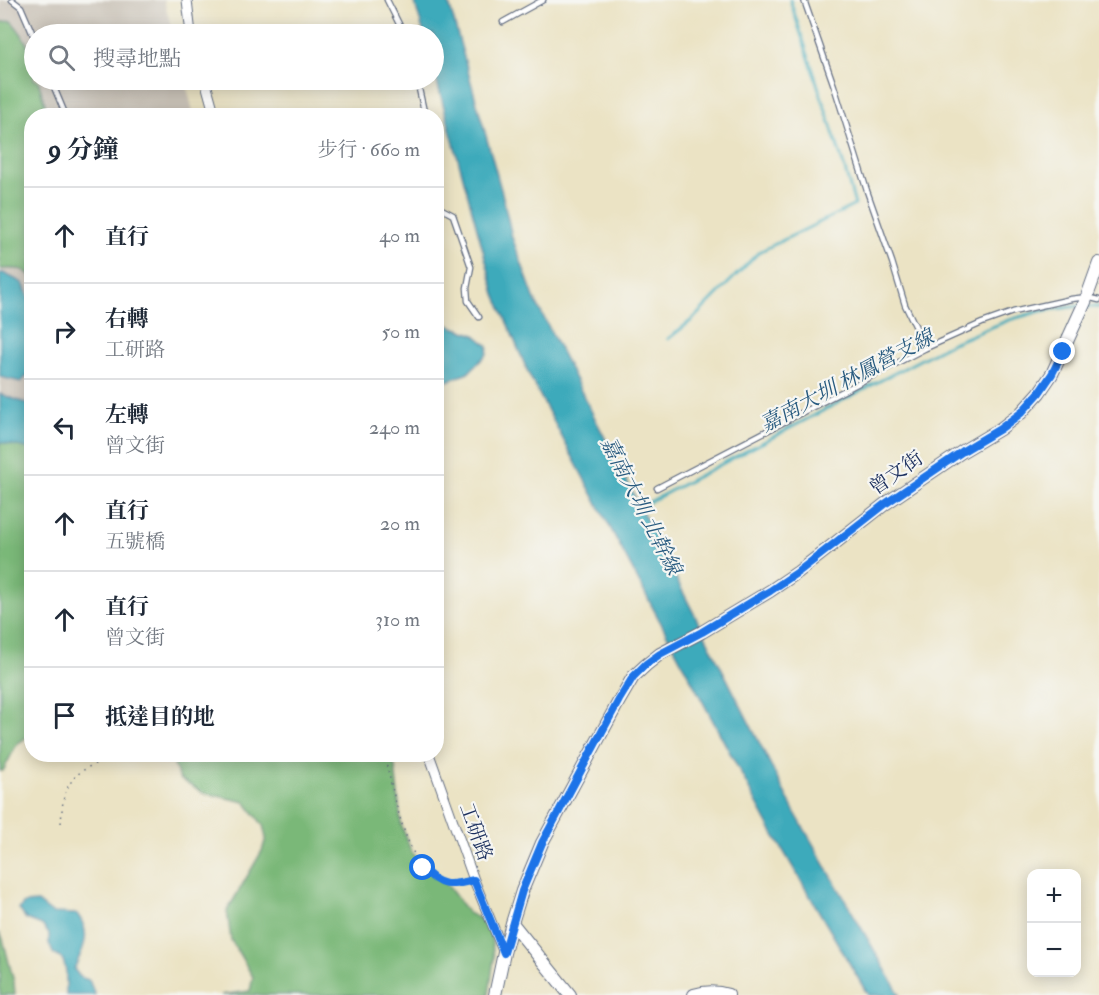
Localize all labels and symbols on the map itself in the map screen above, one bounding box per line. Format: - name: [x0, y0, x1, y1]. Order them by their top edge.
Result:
- water label: 嘉南大圳 林鳳營支線: [755, 323, 940, 438]
- route end: [1049, 338, 1075, 364]
- water label: 嘉南大圳 北幹線: [595, 432, 688, 581]
- street label: 曾文街: [864, 446, 928, 500]
- street label: 工研路: [454, 800, 498, 864]
- route start: [409, 854, 435, 880]

